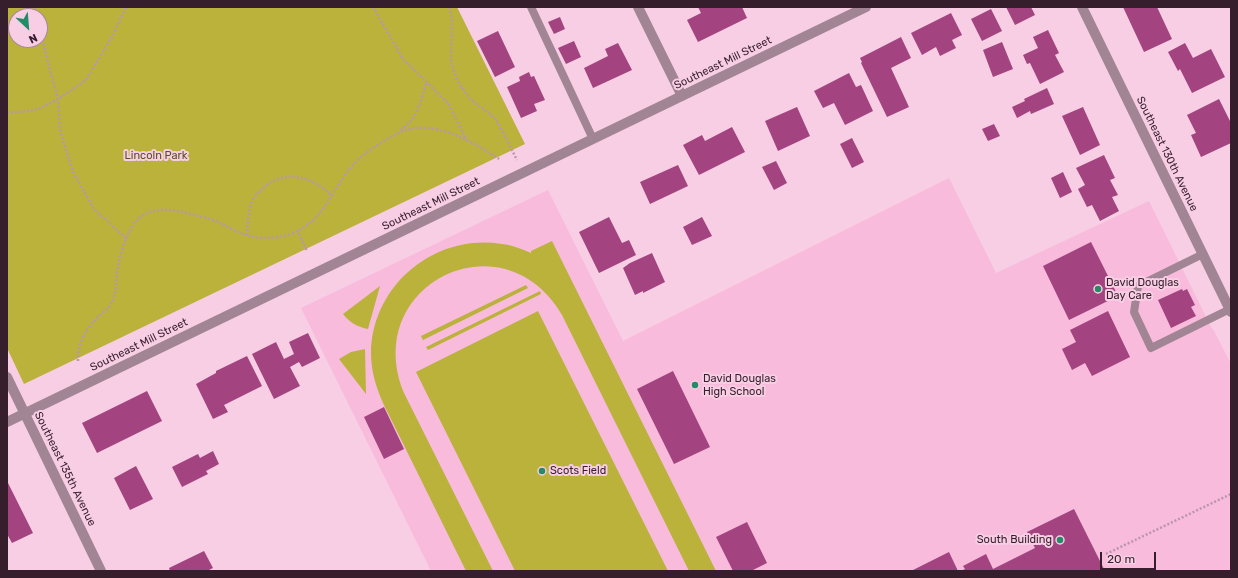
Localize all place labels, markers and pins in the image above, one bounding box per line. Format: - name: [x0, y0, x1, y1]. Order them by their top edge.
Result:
- place label: David Douglas Day Care: [1106, 276, 1179, 302]
- marker: David Douglas Day Care: [1093, 284, 1103, 294]
- place label: David Douglas High School: [703, 372, 776, 398]
- marker: David Douglas High School: [690, 380, 700, 390]
- place label: Scots Field: [550, 464, 606, 478]
- marker: Scots Field: [537, 466, 547, 476]
- place label: South Building: [977, 533, 1052, 547]
- marker: South Building: [1055, 535, 1065, 545]

